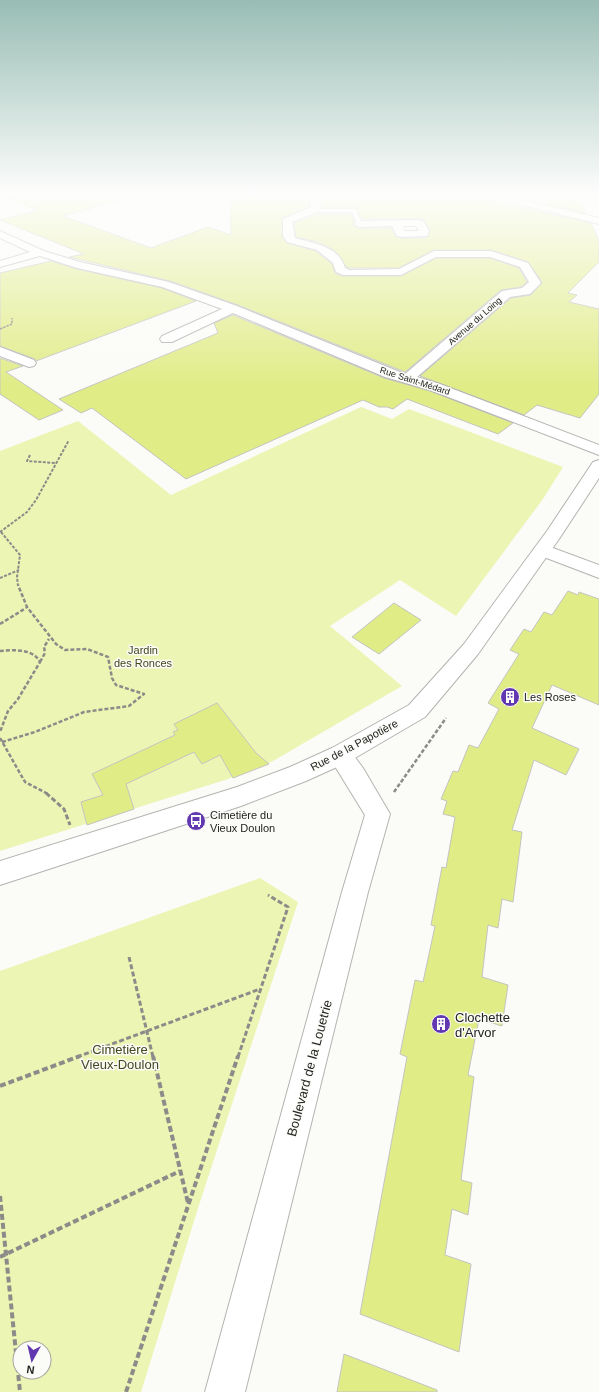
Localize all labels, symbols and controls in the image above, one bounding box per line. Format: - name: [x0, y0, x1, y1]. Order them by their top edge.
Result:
- street label: Avenue du Loing: [446, 295, 504, 347]
- street label: Rue Saint-Médard: [379, 365, 451, 397]
- park label: Jardin des Ronces: [114, 644, 173, 669]
- building icon: Les Roses: [499, 686, 521, 708]
- place label: Les Roses: [524, 691, 576, 703]
- street label: Rue de la Papotière: [308, 717, 400, 773]
- place label: Cimetière du Vieux Doulon: [210, 809, 275, 834]
- bus stop icon: Cimetière du Vieux Doulon: [185, 810, 207, 832]
- street label: Boulevard de la Louetrie: [284, 998, 335, 1138]
- place label: Clochette d'Arvor: [455, 1010, 510, 1040]
- building icon: Clochette d'Arvor: [430, 1013, 452, 1035]
- park label: Cimetière Vieux-Doulon: [81, 1042, 159, 1072]
- north arrow: [12, 1340, 52, 1380]
- text: N: [26, 1363, 35, 1376]

